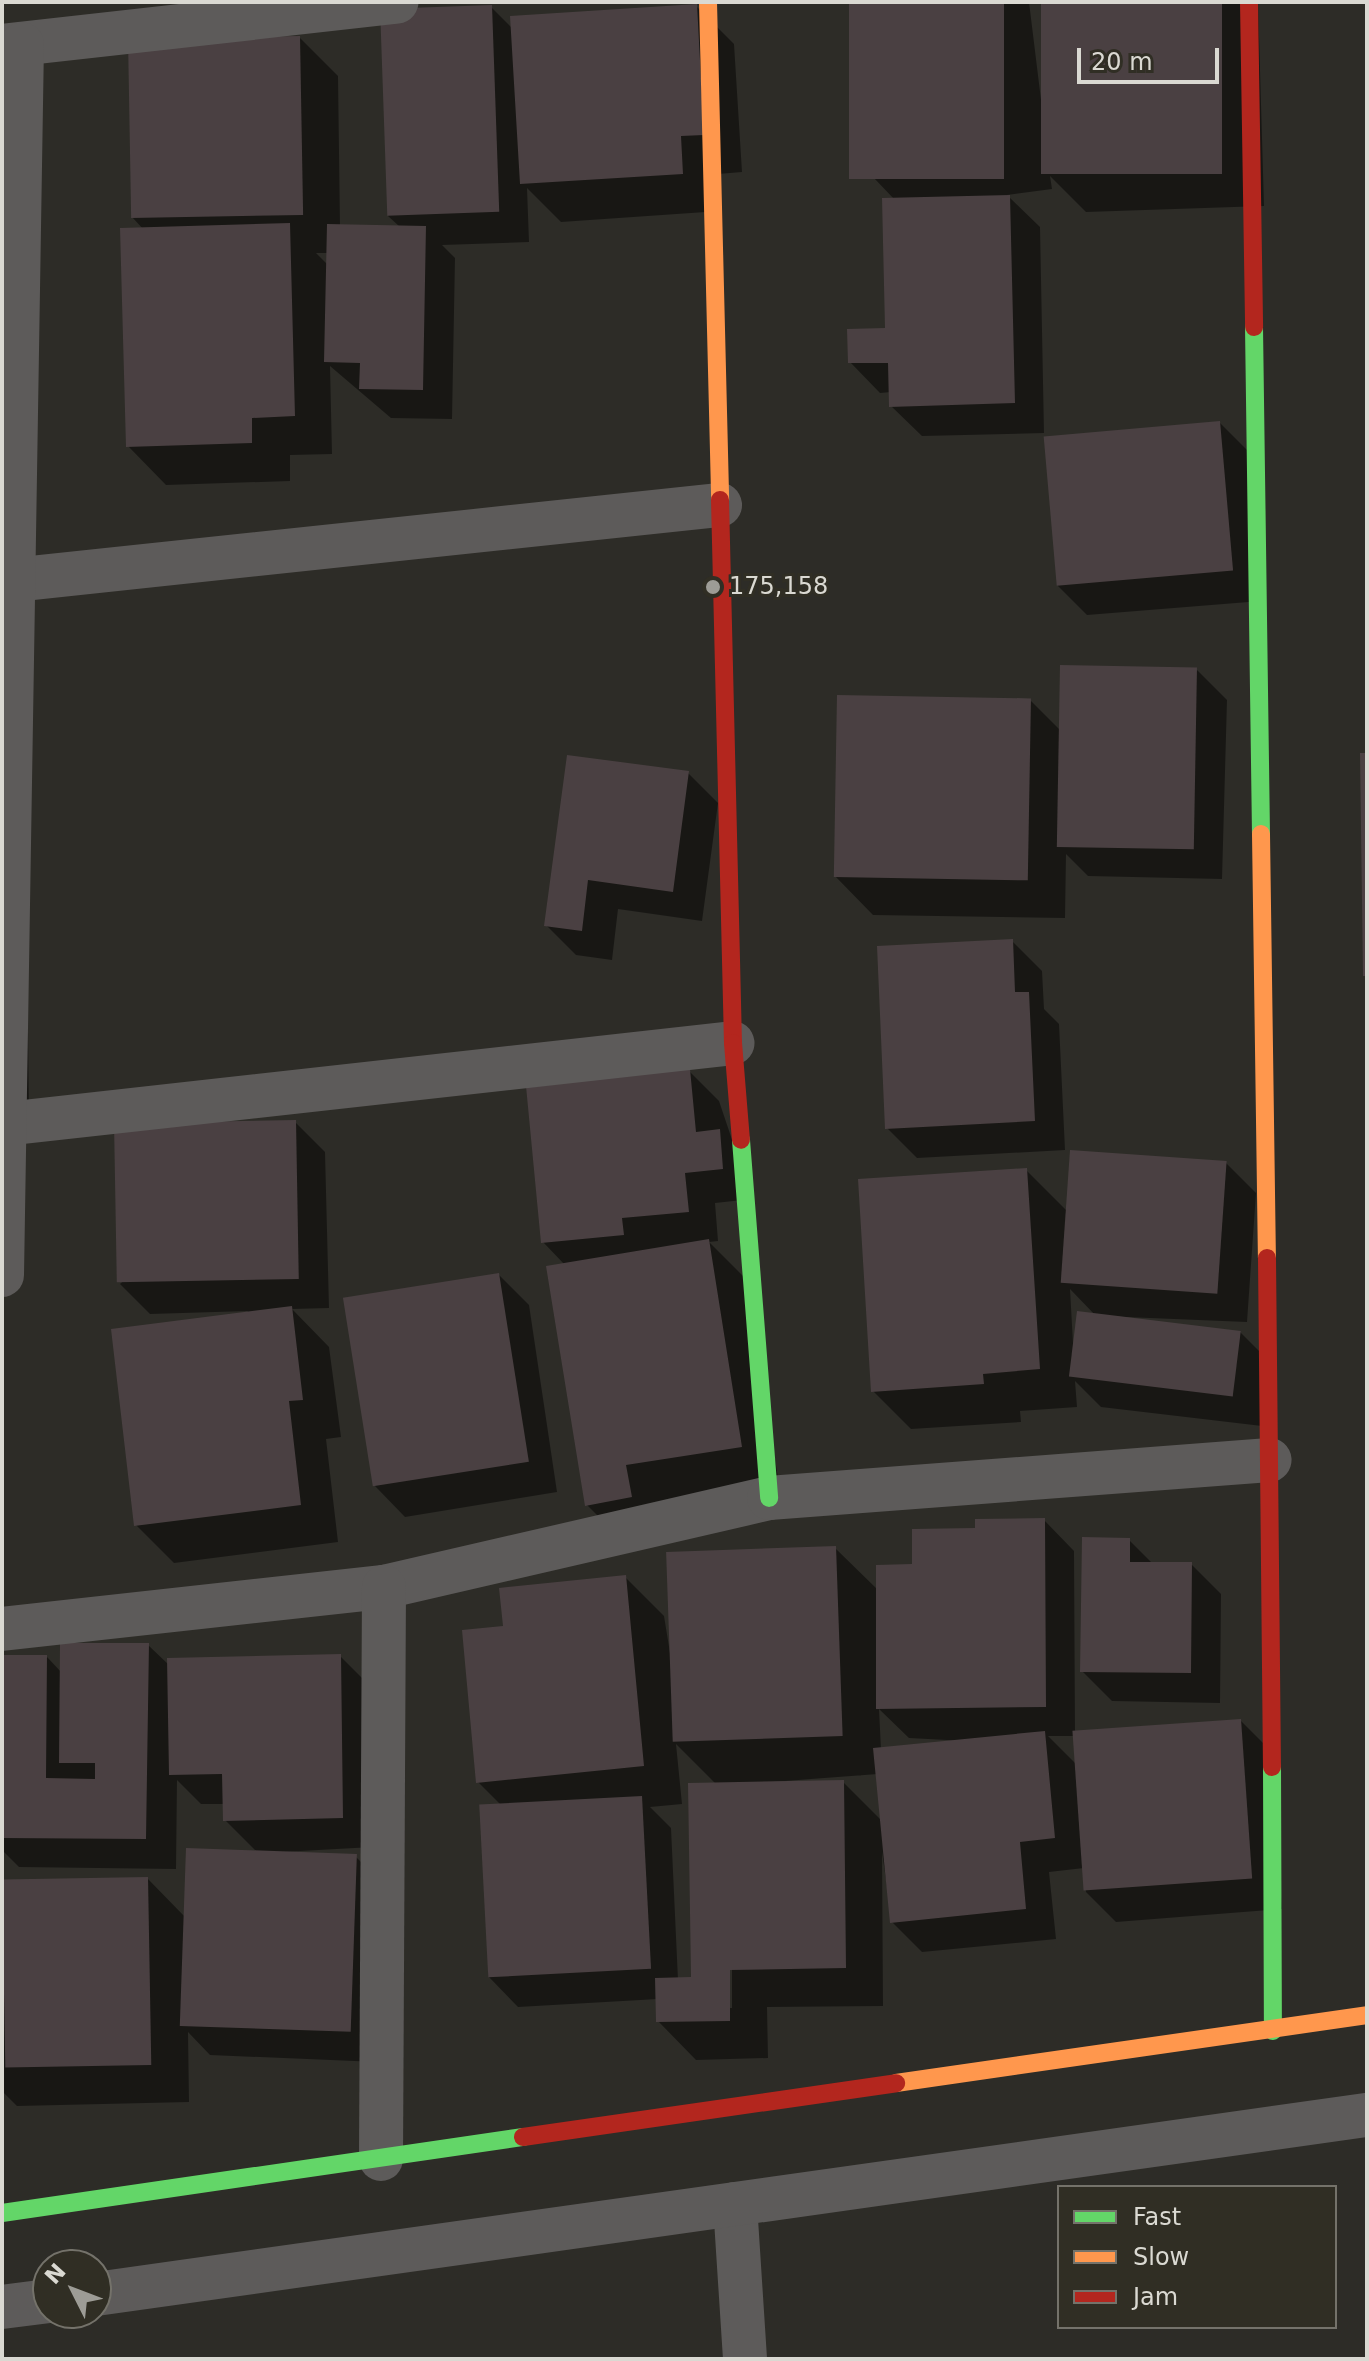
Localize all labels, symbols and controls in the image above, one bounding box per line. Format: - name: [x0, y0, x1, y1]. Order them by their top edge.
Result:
- scale bar: [1081, 32, 1223, 82]
- text: 20 m: [1091, 48, 1153, 76]
- place label: 175,158: [729, 573, 828, 601]
- marker: 175,158: [704, 578, 722, 596]
- legend: [1057, 2185, 1337, 2329]
- text: Fast: [1133, 2203, 1181, 2231]
- text: Slow: [1133, 2243, 1189, 2271]
- north arrow: [32, 2249, 112, 2329]
- text: N: [40, 2259, 71, 2289]
- text: Jam: [1133, 2283, 1178, 2311]

